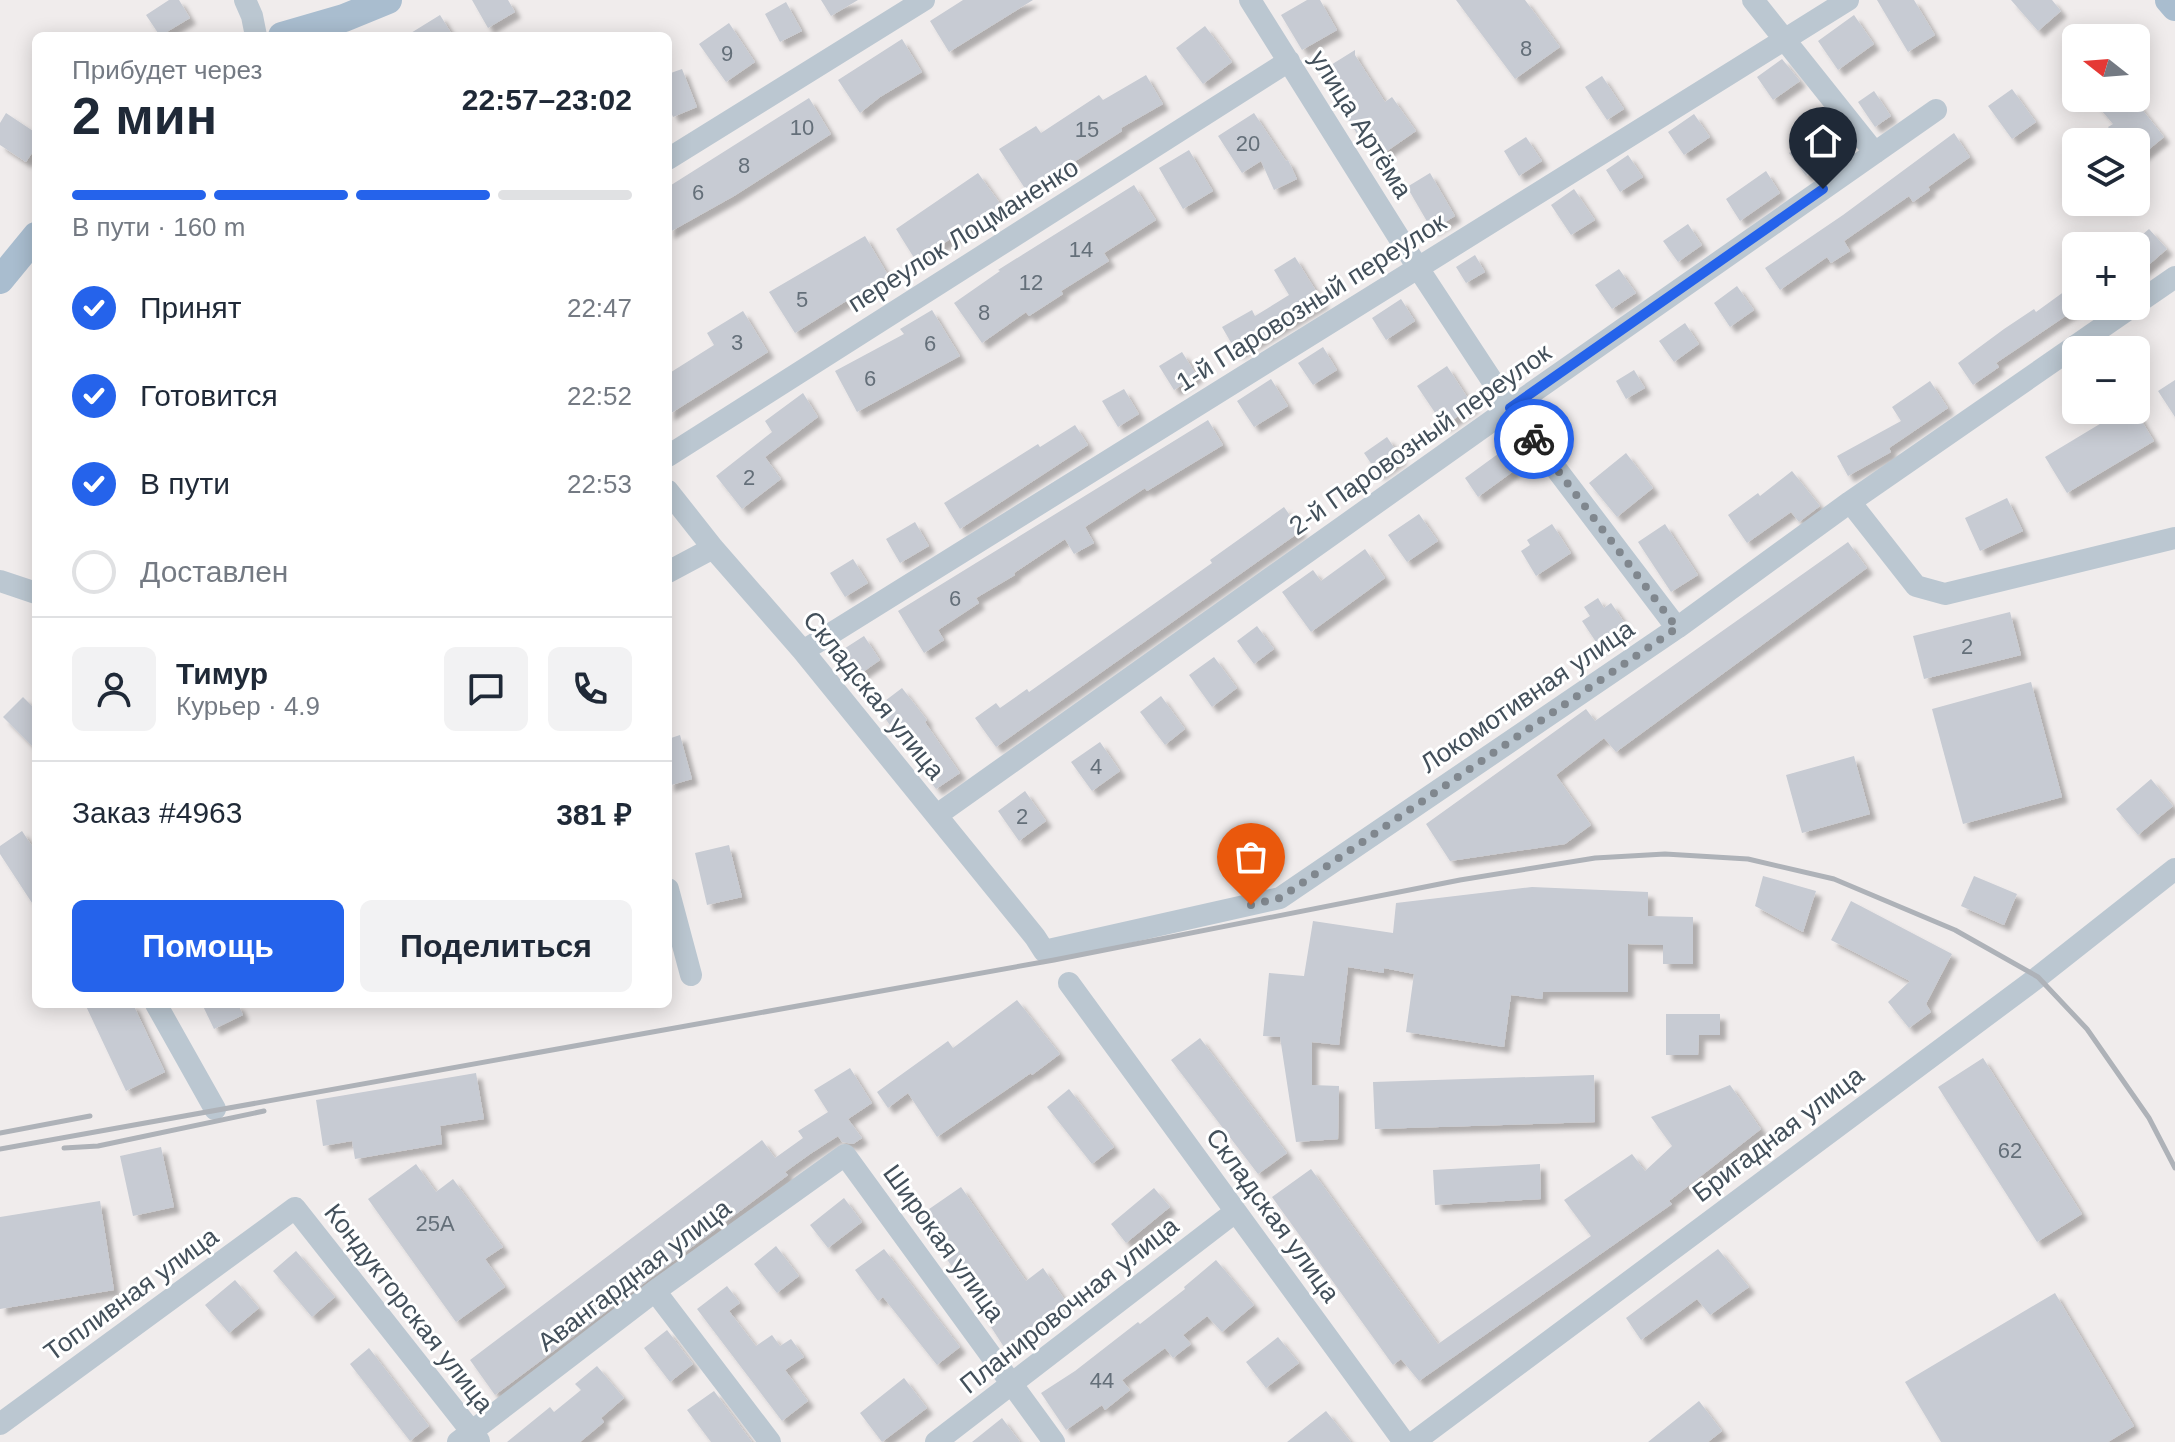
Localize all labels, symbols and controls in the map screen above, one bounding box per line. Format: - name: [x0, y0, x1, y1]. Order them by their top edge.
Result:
- north arrow: [2062, 24, 2150, 112]
- map controls: [2062, 24, 2150, 424]
- house number: 8: [1520, 36, 1532, 61]
- house number: 9: [721, 41, 733, 66]
- street label: улица Артёма: [1304, 45, 1419, 204]
- text: Прибудет через: [72, 55, 262, 85]
- text: 22:57–23:02: [462, 83, 632, 116]
- text: 2 мин: [72, 87, 217, 145]
- pin: [1789, 107, 1857, 189]
- house number: 10: [790, 115, 814, 140]
- house number: 15: [1075, 117, 1099, 142]
- icon: home: [1801, 119, 1845, 163]
- button: layers: [2062, 128, 2150, 216]
- house number: 20: [1236, 131, 1260, 156]
- street label: переулок Лоцманенко: [842, 152, 1084, 318]
- house number: 8: [738, 153, 750, 178]
- house number: 6: [692, 180, 704, 205]
- street label: 1-й Паровозный переулок: [1171, 206, 1452, 397]
- text: В пути · 160 m: [72, 212, 245, 242]
- button: +: [2062, 232, 2150, 320]
- house number: 14: [1069, 237, 1093, 262]
- house number: 12: [1019, 270, 1043, 295]
- icon: check: [72, 286, 116, 330]
- house number: 5: [796, 287, 808, 312]
- text: Принят: [140, 291, 242, 324]
- text: 22:47: [567, 293, 632, 323]
- house number: 8: [978, 300, 990, 325]
- house number: 3: [731, 330, 743, 355]
- house number: 6: [924, 331, 936, 356]
- button: −: [2062, 336, 2150, 424]
- street label: 2-й Паровозный переулок: [1284, 337, 1557, 541]
- house number: 6: [864, 366, 876, 391]
- icon: check: [72, 374, 116, 418]
- text: Готовится: [140, 379, 278, 412]
- text: 22:52: [567, 381, 632, 411]
- courier: [1494, 399, 1574, 479]
- icon: bike: [1512, 417, 1556, 461]
- icon: check: [72, 462, 116, 506]
- house number: 2: [743, 465, 755, 490]
- text: В пути: [140, 467, 230, 500]
- text: 22:53: [567, 469, 632, 499]
- text: Доставлен: [140, 555, 288, 588]
- house number: 6: [949, 586, 961, 611]
- street label: Складская улица: [797, 605, 951, 785]
- street label: Локомотивная улица: [1414, 613, 1640, 779]
- house number: 2: [1961, 634, 1973, 659]
- button: person: [72, 647, 156, 731]
- button: chat: [444, 647, 528, 731]
- button: phone: [548, 647, 632, 731]
- text: Тимур: [176, 657, 268, 690]
- text: Курьер · 4.9: [176, 691, 320, 721]
- house number: 4: [1090, 754, 1102, 779]
- text: Заказ #4963: [72, 796, 242, 829]
- text: 381 ₽: [556, 798, 632, 831]
- house number: 2: [1016, 804, 1028, 829]
- pin: [1217, 823, 1285, 905]
- icon: bag: [1229, 835, 1273, 879]
- button: Помощь: [72, 900, 344, 992]
- button: Поделиться: [360, 900, 632, 992]
- street label: Бригадная улица: [1687, 1060, 1870, 1208]
- street label: Складская улица: [1200, 1122, 1346, 1308]
- house number: 62: [1998, 1138, 2022, 1163]
- street label: Широкая улица: [877, 1159, 1011, 1328]
- street label: Авангардная улица: [532, 1192, 737, 1357]
- street label: Кондукторская улица: [318, 1198, 500, 1419]
- street label: Планировочная улица: [954, 1210, 1185, 1400]
- house number: 25А: [415, 1211, 455, 1236]
- street label: Топливная улица: [38, 1221, 224, 1367]
- house number: 44: [1090, 1368, 1114, 1393]

